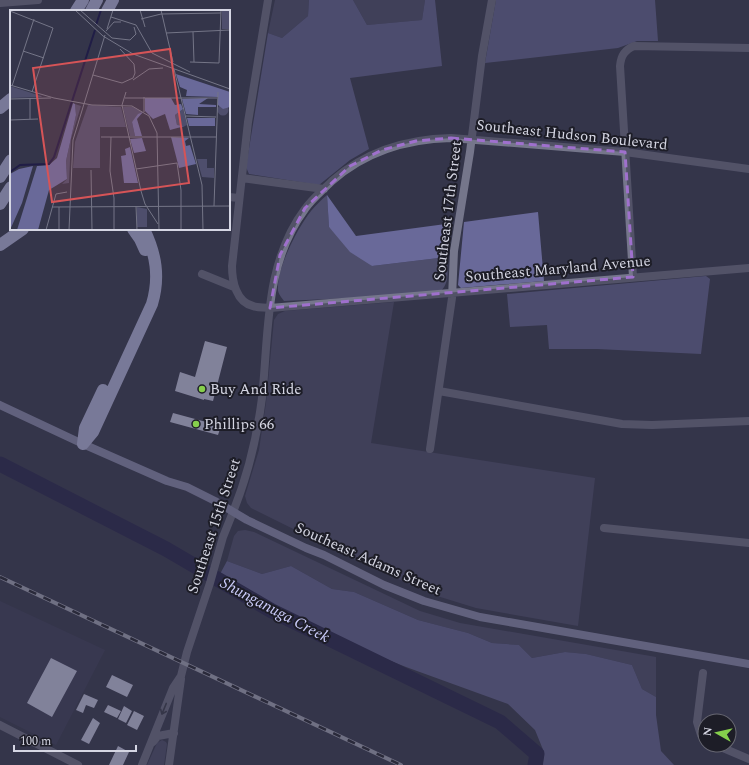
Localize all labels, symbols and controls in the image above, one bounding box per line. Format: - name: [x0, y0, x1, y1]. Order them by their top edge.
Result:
- inset map: [10, 10, 230, 230]
- street label: Southeast Hudson Boulevard: [475, 114, 669, 156]
- street label: Southeast 17th Street: [428, 140, 468, 282]
- street label: Southeast Maryland Avenue: [464, 249, 652, 289]
- place label: Buy And Ride: [210, 378, 302, 401]
- marker: Buy And Ride: [197, 384, 207, 394]
- place label: Phillips 66: [204, 413, 275, 436]
- marker: Phillips 66: [191, 419, 201, 429]
- street label: Southeast 15th Street: [181, 455, 247, 597]
- street label: Southeast Adams Street: [291, 516, 445, 602]
- water label: Shunganuga Creek: [216, 571, 335, 649]
- one-way arrow: [160, 703, 168, 715]
- north arrow: [697, 713, 737, 753]
- text: N: [699, 726, 717, 737]
- scale bar: [14, 727, 136, 753]
- text: 100 m: [20, 732, 51, 751]

